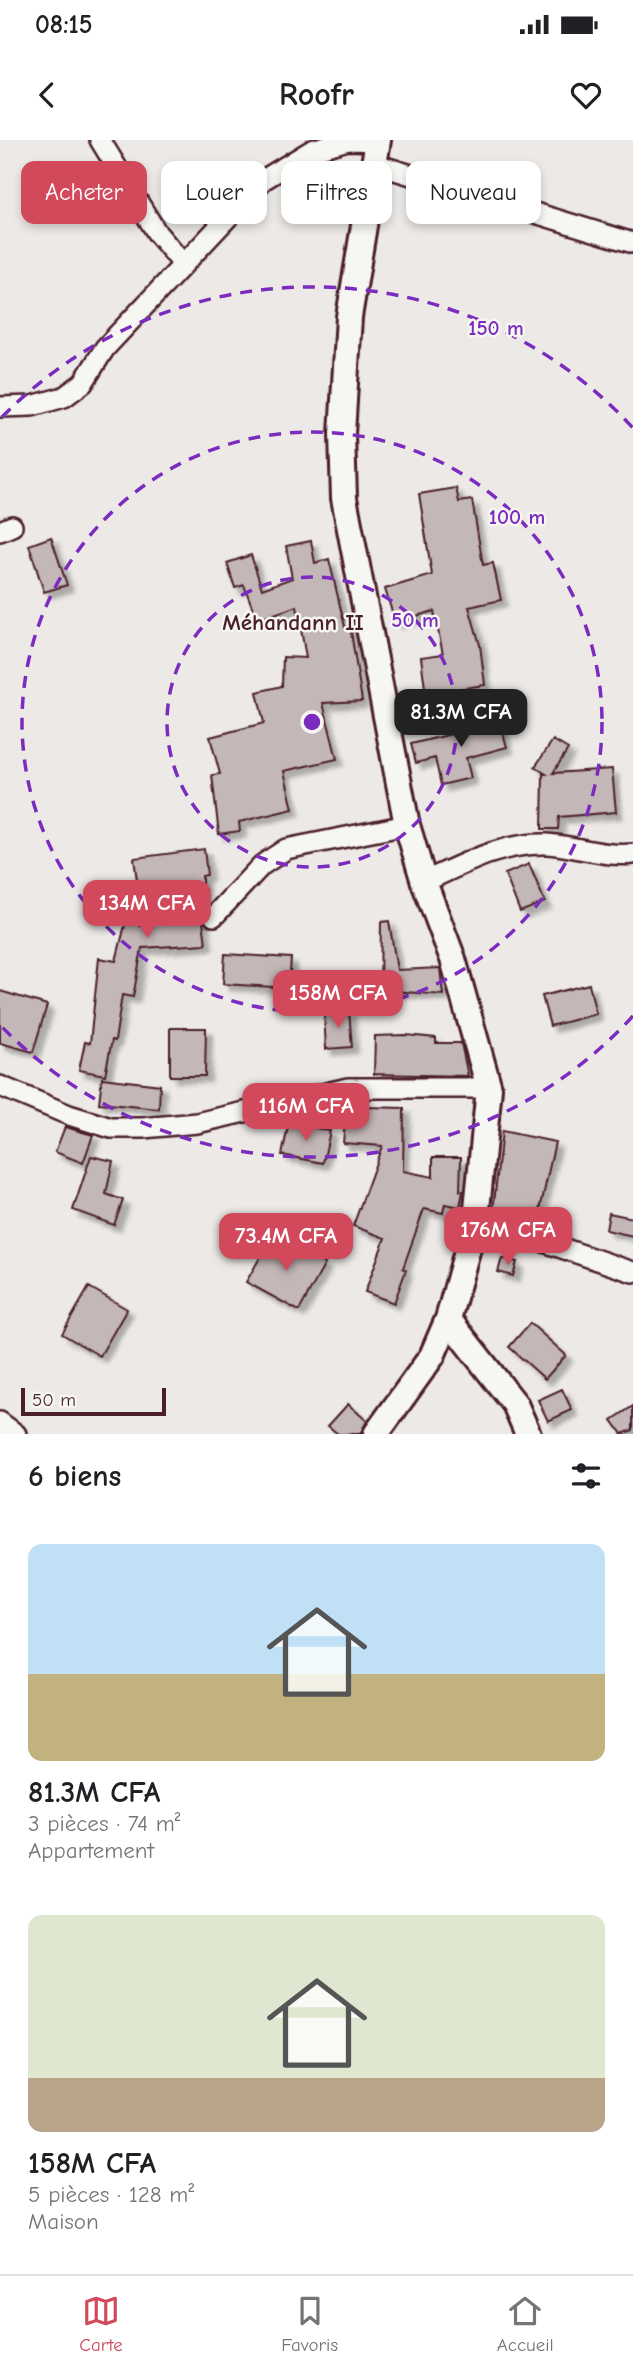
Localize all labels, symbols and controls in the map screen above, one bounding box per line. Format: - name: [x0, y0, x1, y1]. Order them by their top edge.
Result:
- text: 08:15: [35, 10, 93, 40]
- icon: back: [28, 76, 66, 114]
- text: Roofr: [279, 76, 354, 113]
- icon: heart: [567, 76, 605, 114]
- chip: Acheter: [21, 161, 147, 224]
- chip: Louer: [161, 161, 267, 224]
- chip: Filtres: [281, 161, 392, 224]
- chip: Nouveau: [406, 161, 541, 224]
- text: 150 m: [468, 316, 524, 340]
- text: 100 m: [489, 505, 545, 529]
- text: 50 m: [391, 608, 439, 632]
- district label: Méhandann II: [222, 609, 364, 636]
- pin: 81.3M CFA: [381, 690, 541, 749]
- text: 81.3M CFA: [410, 698, 512, 725]
- centre of rings: [300, 710, 324, 734]
- pin: 134M CFA: [75, 880, 219, 940]
- text: 134M CFA: [99, 889, 195, 916]
- pin: 158M CFA: [266, 970, 410, 1030]
- text: 158M CFA: [289, 979, 387, 1006]
- pin: 116M CFA: [234, 1084, 378, 1143]
- text: 116M CFA: [258, 1092, 354, 1119]
- pin: 176M CFA: [436, 1208, 580, 1267]
- pin: 73.4M CFA: [206, 1214, 366, 1273]
- text: 176M CFA: [460, 1216, 556, 1243]
- text: 73.4M CFA: [235, 1222, 337, 1249]
- scale bar: [21, 1385, 166, 1417]
- text: 50 m: [32, 1389, 76, 1411]
- icon: filters: [567, 1457, 605, 1495]
- text: 6 biens: [28, 1459, 121, 1494]
- icon: home: [254, 1589, 380, 1715]
- text: 81.3M CFA: [28, 1775, 160, 1810]
- text: 3 pièces · 74 m²: [28, 1810, 180, 1837]
- text: Appartement: [28, 1837, 154, 1864]
- icon: home: [254, 1960, 380, 2086]
- text: 158M CFA: [28, 2146, 156, 2181]
- text: 5 pièces · 128 m²: [28, 2181, 194, 2208]
- text: Maison: [28, 2208, 99, 2235]
- tab: Carte: [79, 2292, 123, 2356]
- tab: Favoris: [281, 2292, 338, 2356]
- tab: Accueil: [497, 2292, 554, 2356]

